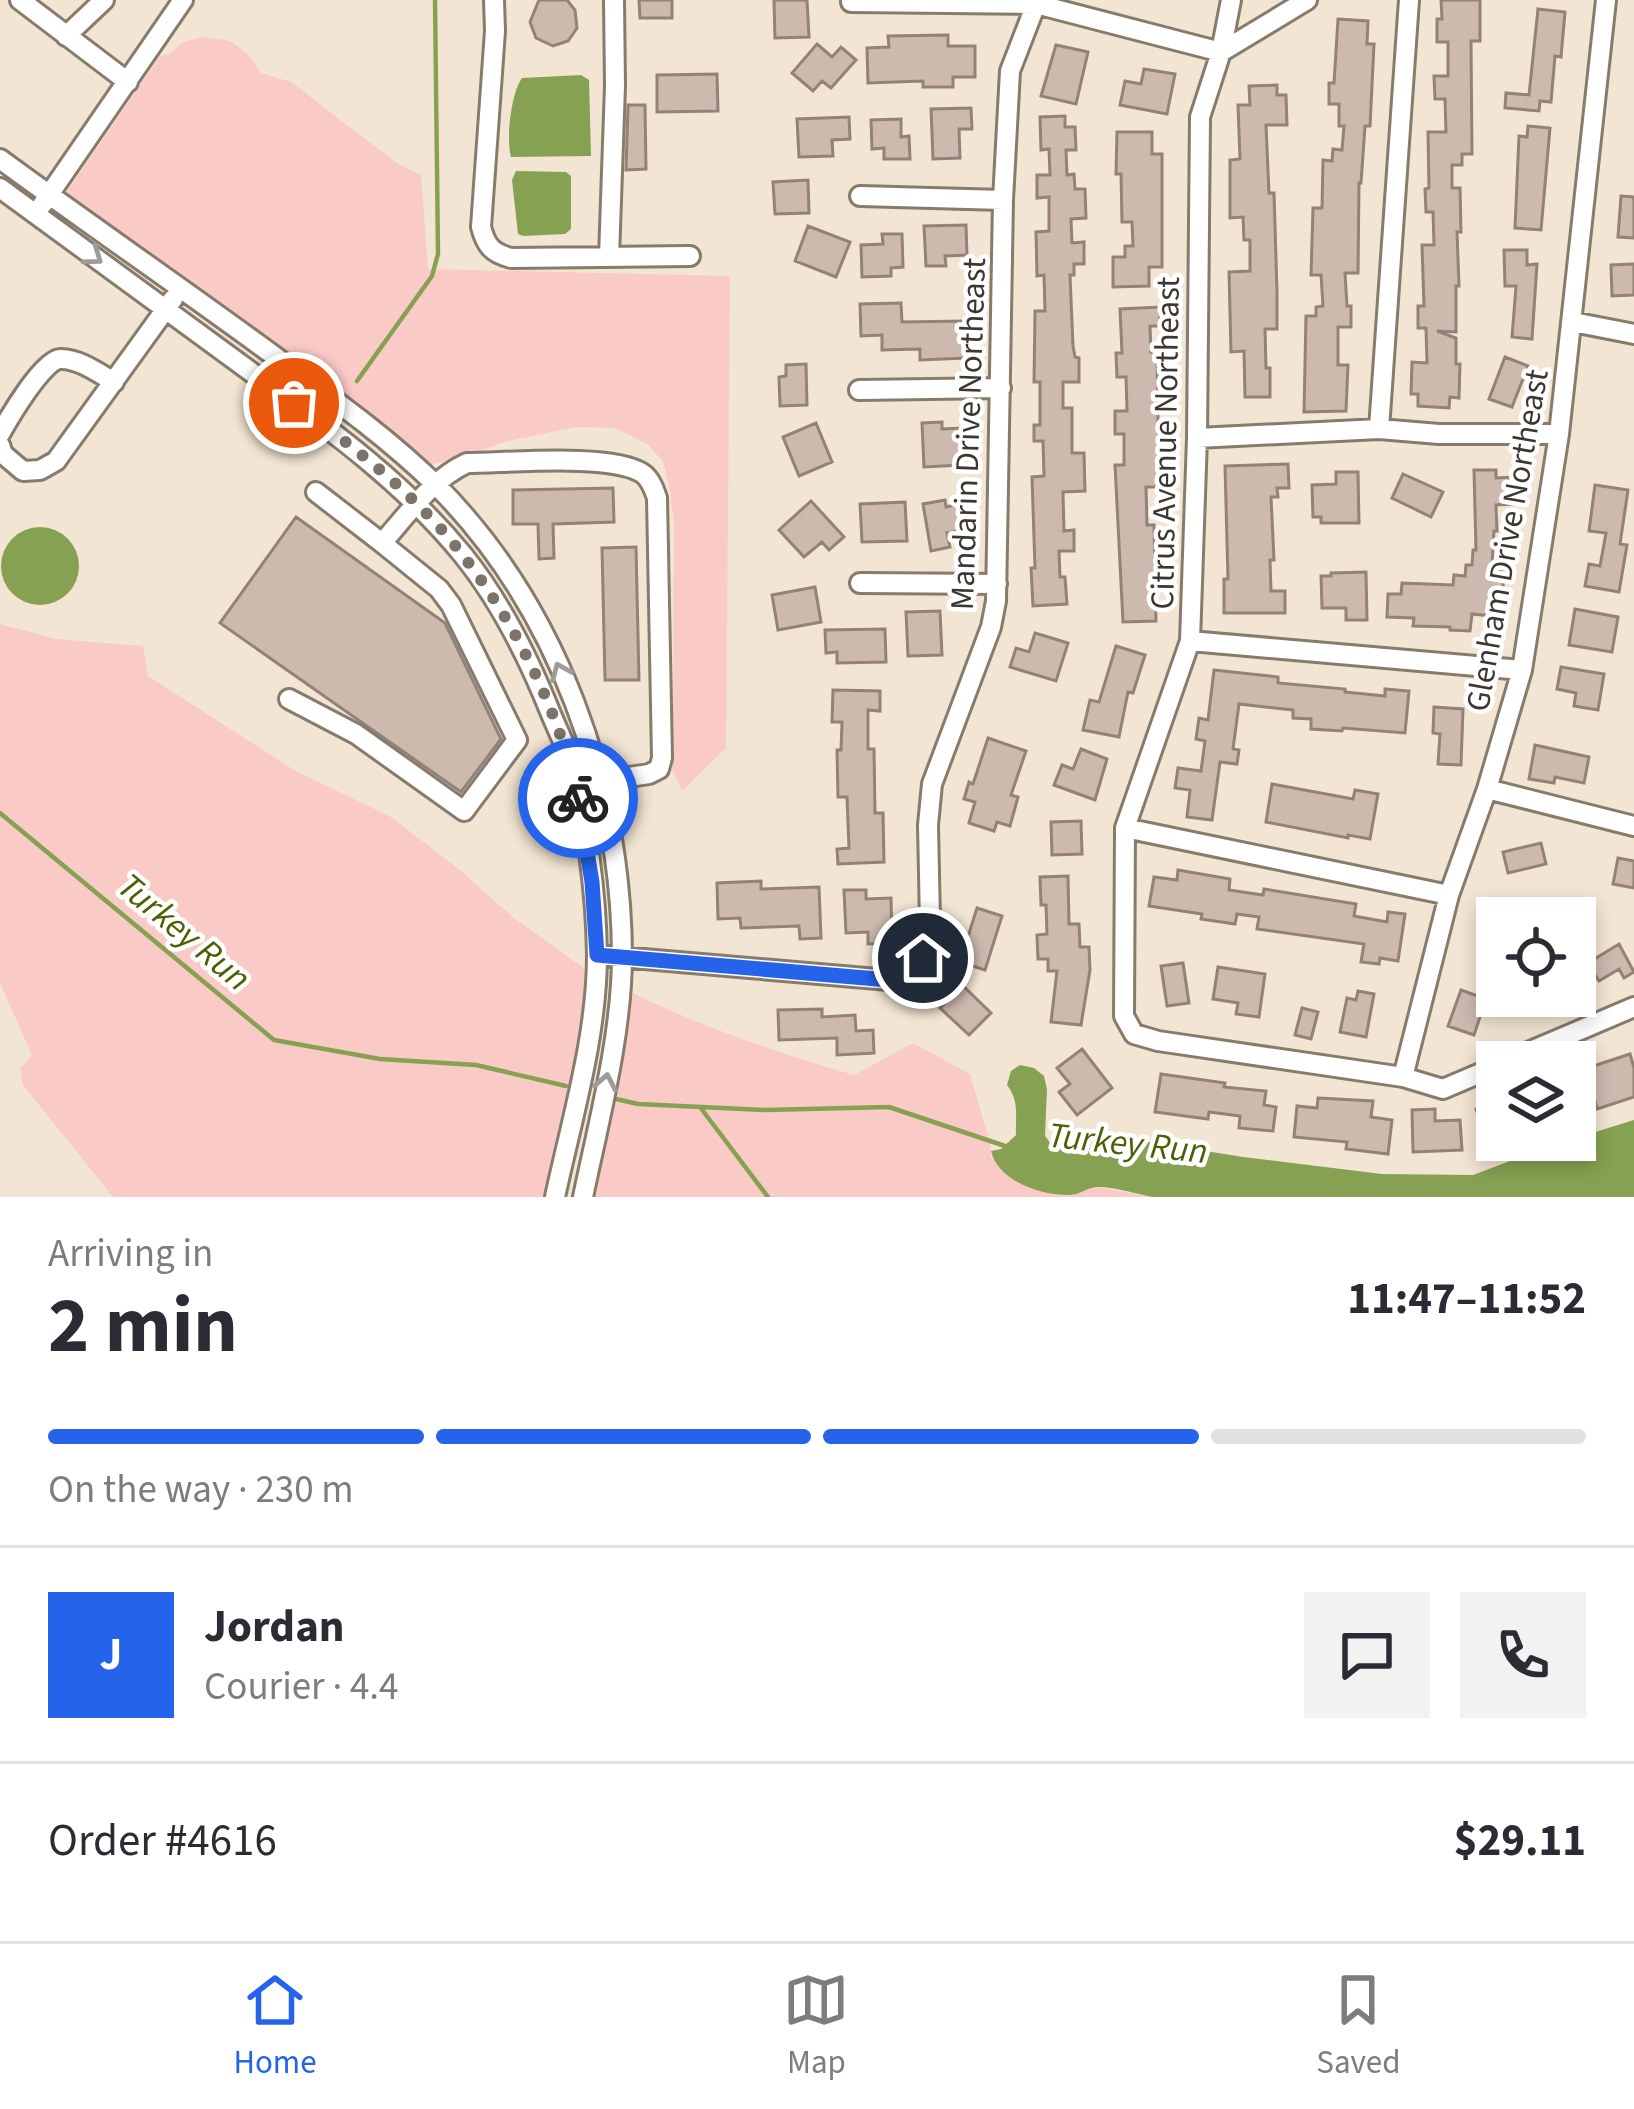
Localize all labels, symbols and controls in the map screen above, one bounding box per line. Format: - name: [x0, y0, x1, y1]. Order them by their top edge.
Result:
- one-way arrow: [81, 242, 102, 264]
- street label: Mandarin Drive Northeast: [939, 257, 998, 611]
- street label: Citrus Avenue Northeast: [1139, 276, 1192, 610]
- pin: [243, 352, 345, 454]
- street label: Glenham Drive Northeast: [1454, 366, 1561, 715]
- icon: bag: [261, 370, 327, 436]
- one-way arrow: [550, 662, 574, 683]
- courier: [518, 738, 638, 858]
- icon: bike: [545, 765, 611, 831]
- water label: Turkey Run: [106, 861, 262, 1003]
- map controls: [1476, 897, 1596, 1161]
- button: locate: [1476, 897, 1596, 1017]
- pin: [872, 907, 974, 1009]
- icon: home: [890, 925, 956, 991]
- button: layers: [1476, 1041, 1596, 1161]
- one-way arrow: [592, 1073, 618, 1093]
- water label: Turkey Run: [1046, 1110, 1210, 1177]
- text: Arriving in: [48, 1226, 213, 1282]
- text: 11:47–11:52: [1347, 1267, 1586, 1331]
- text: 2 min: [48, 1271, 238, 1382]
- text: On the way · 230 m: [48, 1462, 354, 1518]
- button: chat: [1304, 1592, 1430, 1718]
- button: phone: [1460, 1592, 1586, 1718]
- text: Jordan: [204, 1595, 345, 1659]
- text: J: [100, 1623, 122, 1687]
- text: Courier · 4.4: [204, 1659, 398, 1715]
- text: Order #4616: [48, 1809, 277, 1873]
- text: $29.11: [1454, 1809, 1586, 1873]
- tab: Home: [233, 1967, 317, 2086]
- tab: Map: [783, 1967, 849, 2086]
- tab: Saved: [1316, 1967, 1401, 2086]

